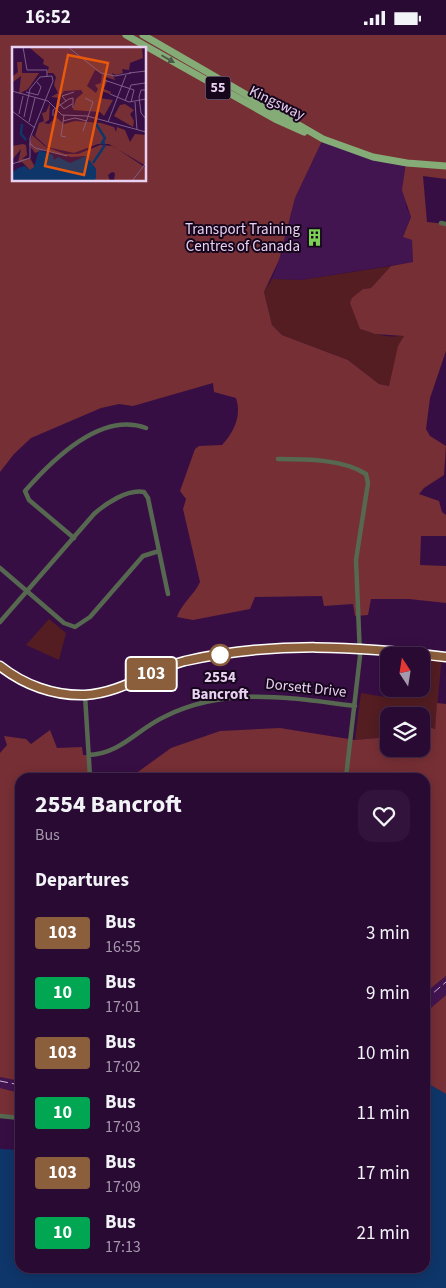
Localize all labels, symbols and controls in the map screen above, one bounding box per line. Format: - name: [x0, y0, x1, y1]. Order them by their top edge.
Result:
- text: 16:52: [25, 4, 71, 31]
- inset map: [12, 47, 146, 181]
- one-way arrow: [161, 55, 174, 64]
- road number: 55: [206, 77, 230, 99]
- street label: Kingsway: [246, 80, 308, 126]
- place label: Transport Training Centres of Canada: [185, 219, 300, 257]
- building icon: Transport Training Centres of Canada: [304, 228, 324, 248]
- marker: 2554 Bancroft: [209, 644, 231, 666]
- north arrow: [380, 647, 430, 697]
- map controls: [380, 647, 430, 757]
- line badge: 103: [122, 658, 180, 690]
- text: 103: [137, 661, 165, 686]
- place label: 2554 Bancroft: [192, 667, 249, 705]
- street label: Dorsett Drive: [264, 673, 348, 703]
- button: layers: [380, 707, 430, 757]
- text: 2554 Bancroft: [35, 787, 182, 822]
- button: heart: [358, 790, 410, 842]
- text: Bus: [35, 824, 60, 846]
- text: Departures: [35, 867, 129, 894]
- text: Bus: [105, 909, 136, 936]
- text: 103: [48, 920, 77, 945]
- text: 3 min: [366, 920, 410, 947]
- text: 16:55: [105, 936, 141, 958]
- text: Bus: [105, 969, 136, 996]
- text: 10: [53, 980, 72, 1005]
- text: 9 min: [366, 980, 410, 1007]
- text: 17:01: [105, 996, 141, 1018]
- text: Bus: [105, 1029, 136, 1056]
- text: 103: [48, 1040, 77, 1065]
- text: 10 min: [356, 1040, 410, 1067]
- text: 17:02: [105, 1056, 141, 1078]
- text: Bus: [105, 1089, 136, 1116]
- text: 10: [53, 1100, 72, 1125]
- text: 11 min: [356, 1100, 410, 1127]
- text: 17:03: [105, 1116, 141, 1138]
- text: Bus: [105, 1149, 136, 1176]
- text: 103: [48, 1160, 77, 1185]
- text: 17 min: [356, 1160, 410, 1187]
- text: 17:09: [105, 1176, 141, 1198]
- text: Bus: [105, 1209, 136, 1236]
- text: 10: [53, 1220, 72, 1245]
- text: 21 min: [356, 1220, 410, 1247]
- text: 17:13: [105, 1236, 141, 1258]

